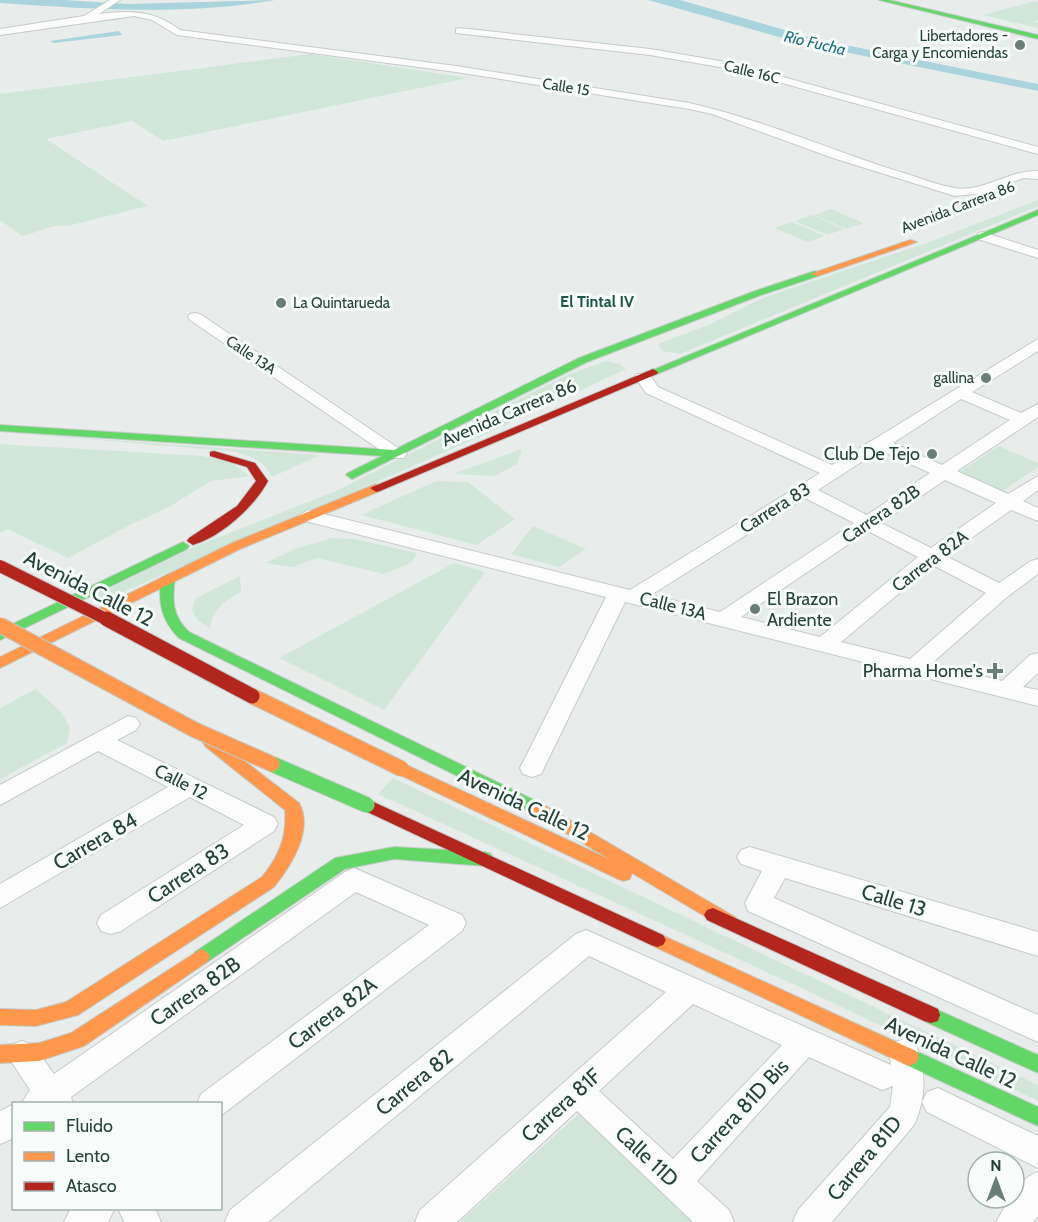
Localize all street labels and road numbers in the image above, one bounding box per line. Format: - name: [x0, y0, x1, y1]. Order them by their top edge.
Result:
- street label: Calle 16C: [722, 56, 782, 88]
- street label: Calle 15: [541, 74, 591, 100]
- street label: Avenida Carrera 86: [899, 177, 1017, 237]
- street label: Calle 13A: [222, 332, 280, 379]
- street label: Avenida Carrera 86: [438, 375, 580, 451]
- street label: Carrera 83: [736, 478, 814, 538]
- street label: Carrera 82B: [838, 480, 924, 548]
- street label: Carrera 82A: [888, 525, 972, 597]
- street label: Avenida Calle 12: [20, 545, 158, 631]
- street label: Calle 13A: [637, 587, 709, 625]
- street label: Calle 12: [151, 759, 211, 805]
- street label: Avenida Calle 12: [454, 763, 594, 845]
- street label: Carrera 84: [49, 807, 141, 875]
- street label: Carrera 83: [143, 837, 233, 909]
- street label: Calle 13: [859, 878, 929, 922]
- street label: Carrera 82B: [145, 951, 245, 1031]
- street label: Carrera 82A: [283, 971, 381, 1054]
- street label: Avenida Calle 12: [881, 1011, 1021, 1093]
- street label: Carrera 82: [370, 1043, 458, 1121]
- street label: Carrera 81D Bis: [684, 1054, 794, 1168]
- street label: Carrera 81F: [516, 1063, 606, 1147]
- street label: Carrera 81D: [821, 1111, 907, 1205]
- street label: Calle 11D: [610, 1121, 684, 1191]

